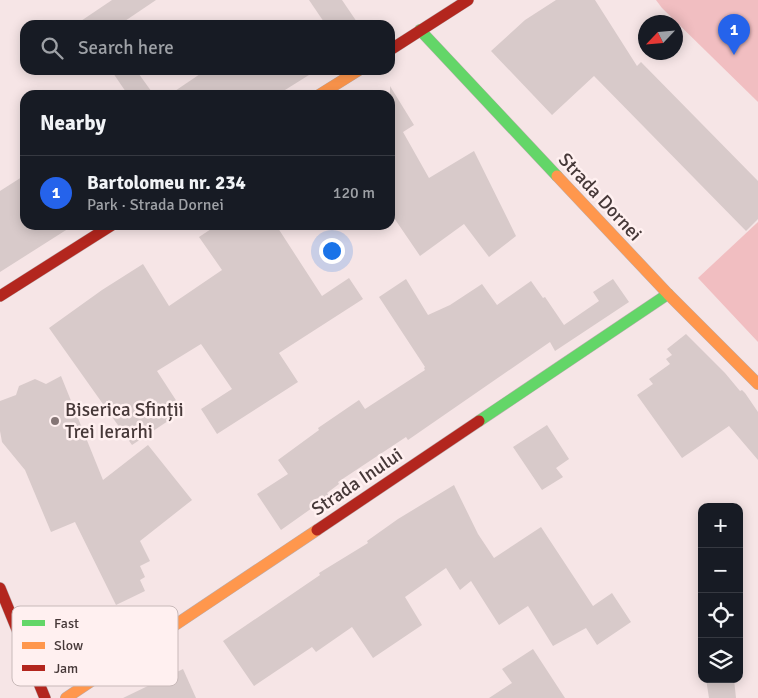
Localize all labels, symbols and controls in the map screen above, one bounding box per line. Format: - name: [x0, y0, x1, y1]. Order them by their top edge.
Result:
- pin: 1: [718, 14, 750, 55]
- north arrow: [638, 15, 683, 60]
- search box: [20, 20, 395, 75]
- icon: search: [38, 34, 66, 62]
- text: Search here: [78, 36, 174, 60]
- text: Nearby: [40, 110, 106, 136]
- street label: Strada Dornei: [553, 148, 647, 246]
- text: Bartolomeu nr. 234: [87, 171, 246, 195]
- text: 1: [52, 183, 60, 203]
- text: 120 m: [333, 183, 375, 203]
- text: Park · Strada Dornei: [87, 195, 224, 215]
- your location: [319, 238, 345, 264]
- place label: Biserica Sfinții Trei Ierarhi: [65, 398, 184, 444]
- marker: Biserica Sfinții Trei Ierarhi: [49, 415, 61, 427]
- street label: Strada Inului: [307, 443, 407, 521]
- map controls: [698, 503, 743, 683]
- button: +: [698, 503, 743, 548]
- button: −: [698, 548, 743, 593]
- button: locate: [698, 593, 743, 638]
- legend: [12, 606, 178, 686]
- text: Fast: [54, 615, 79, 632]
- text: Slow: [54, 637, 83, 654]
- button: layers: [698, 638, 743, 683]
- text: Jam: [54, 660, 78, 677]

